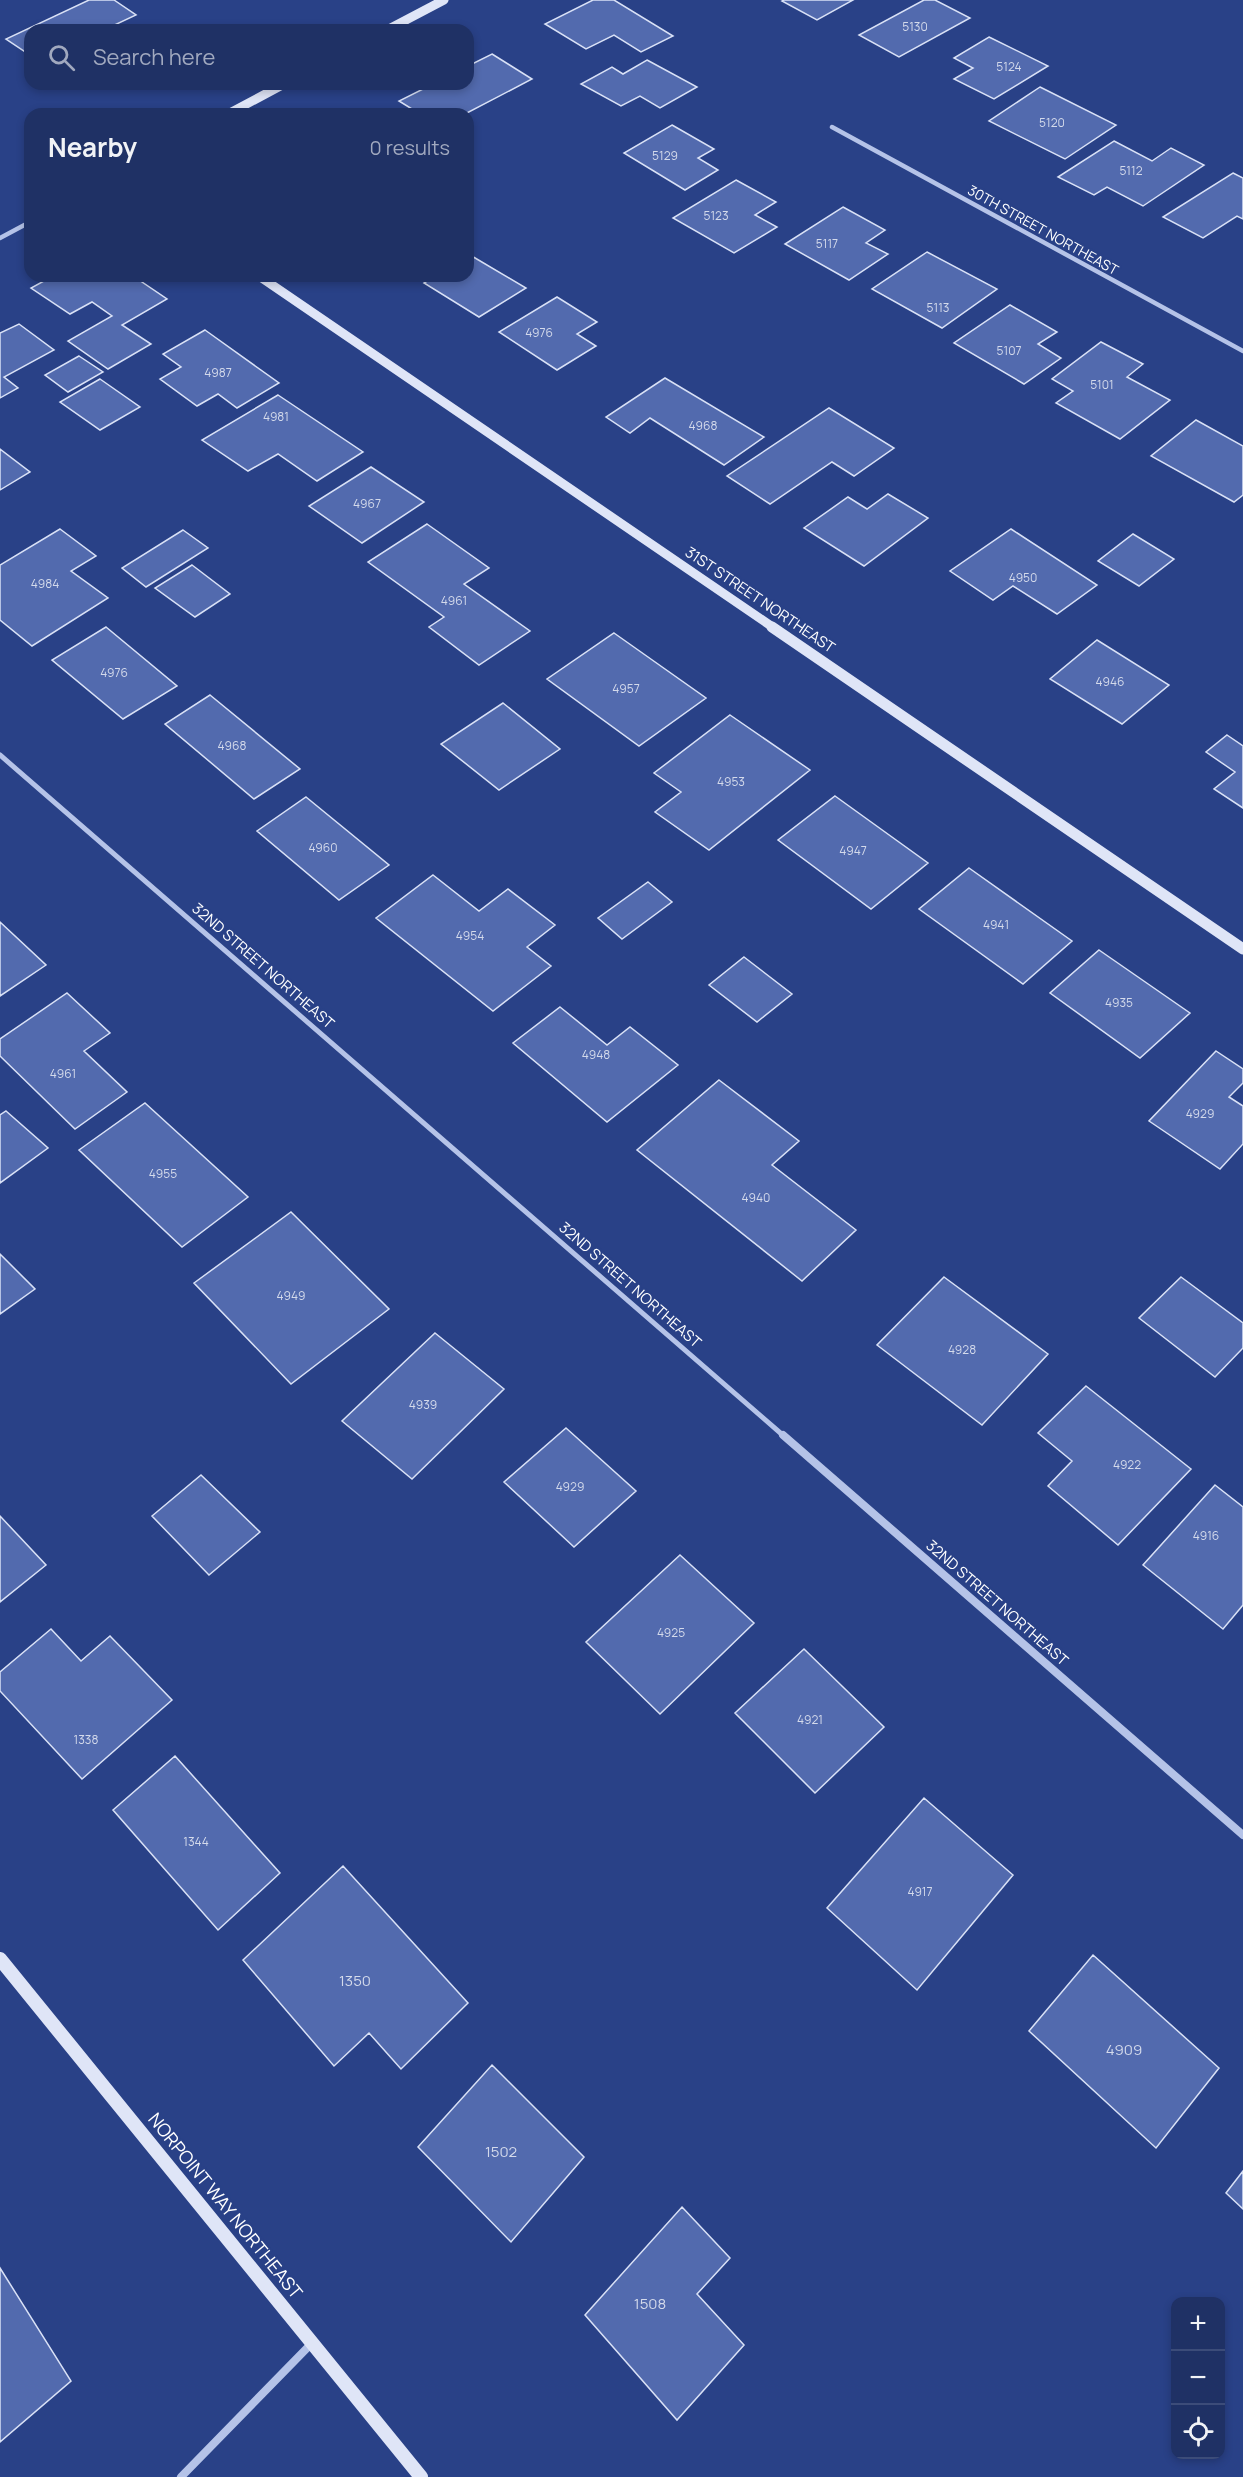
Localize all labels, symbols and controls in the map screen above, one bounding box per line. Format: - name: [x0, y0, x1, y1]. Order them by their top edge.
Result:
- house number: 5130: [902, 18, 928, 35]
- search box: [24, 24, 474, 90]
- icon: search: [45, 41, 78, 74]
- text: Search here: [93, 42, 215, 72]
- house number: 5124: [996, 58, 1022, 75]
- house number: 5120: [1039, 114, 1065, 131]
- text: Nearby: [48, 129, 137, 165]
- text: 0 results: [370, 134, 450, 161]
- house number: 5129: [652, 147, 678, 164]
- house number: 5112: [1119, 162, 1143, 179]
- street label: 30TH STREET NORTHEAST: [964, 180, 1123, 279]
- house number: 5123: [703, 207, 729, 224]
- house number: 5117: [816, 235, 838, 252]
- house number: 5113: [927, 299, 949, 316]
- house number: 4976: [525, 324, 553, 341]
- house number: 5107: [997, 342, 1021, 359]
- house number: 4987: [204, 364, 232, 381]
- house number: 5101: [1090, 376, 1114, 393]
- house number: 4981: [263, 408, 289, 425]
- house number: 4968: [689, 417, 717, 434]
- house number: 4967: [353, 495, 381, 512]
- street label: 31ST STREET NORTHEAST: [681, 541, 840, 658]
- house number: 4950: [1009, 569, 1037, 586]
- house number: 4984: [31, 575, 59, 592]
- house number: 4961: [441, 592, 467, 609]
- house number: 4976: [100, 664, 128, 681]
- house number: 4946: [1096, 673, 1124, 690]
- house number: 4957: [612, 680, 640, 697]
- house number: 4968: [218, 737, 246, 754]
- house number: 4953: [717, 773, 745, 790]
- house number: 4960: [308, 839, 338, 856]
- house number: 4947: [839, 842, 867, 859]
- street label: 32ND STREET NORTHEAST: [188, 898, 339, 1033]
- house number: 4941: [983, 916, 1009, 933]
- house number: 4954: [456, 927, 484, 944]
- house number: 4935: [1105, 994, 1133, 1011]
- house number: 4948: [582, 1046, 610, 1063]
- house number: 4961: [50, 1065, 76, 1082]
- house number: 4929: [1186, 1105, 1214, 1122]
- house number: 4955: [149, 1165, 177, 1182]
- house number: 4940: [742, 1189, 770, 1206]
- street label: 32ND STREET NORTHEAST: [555, 1217, 706, 1352]
- house number: 4949: [277, 1287, 305, 1304]
- house number: 4928: [948, 1341, 976, 1358]
- house number: 4939: [409, 1396, 437, 1413]
- house number: 4922: [1113, 1456, 1141, 1473]
- house number: 4929: [556, 1478, 584, 1495]
- house number: 4916: [1193, 1527, 1219, 1544]
- street label: 32ND STREET NORTHEAST: [922, 1535, 1073, 1670]
- house number: 4925: [657, 1624, 685, 1641]
- house number: 4921: [797, 1711, 823, 1728]
- house number: 1338: [74, 1731, 98, 1748]
- house number: 1344: [183, 1833, 209, 1850]
- house number: 4917: [907, 1883, 933, 1900]
- house number: 1350: [339, 1970, 371, 1991]
- house number: 4909: [1106, 2039, 1142, 2060]
- street label: NORPOINT WAY NORTHEAST: [143, 2107, 308, 2304]
- house number: 1502: [485, 2141, 517, 2162]
- house number: 1508: [634, 2293, 666, 2314]
- map controls: [1171, 2297, 1225, 2459]
- button: +: [1171, 2297, 1225, 2351]
- button: −: [1171, 2351, 1225, 2405]
- button: locate: [1171, 2405, 1225, 2459]

